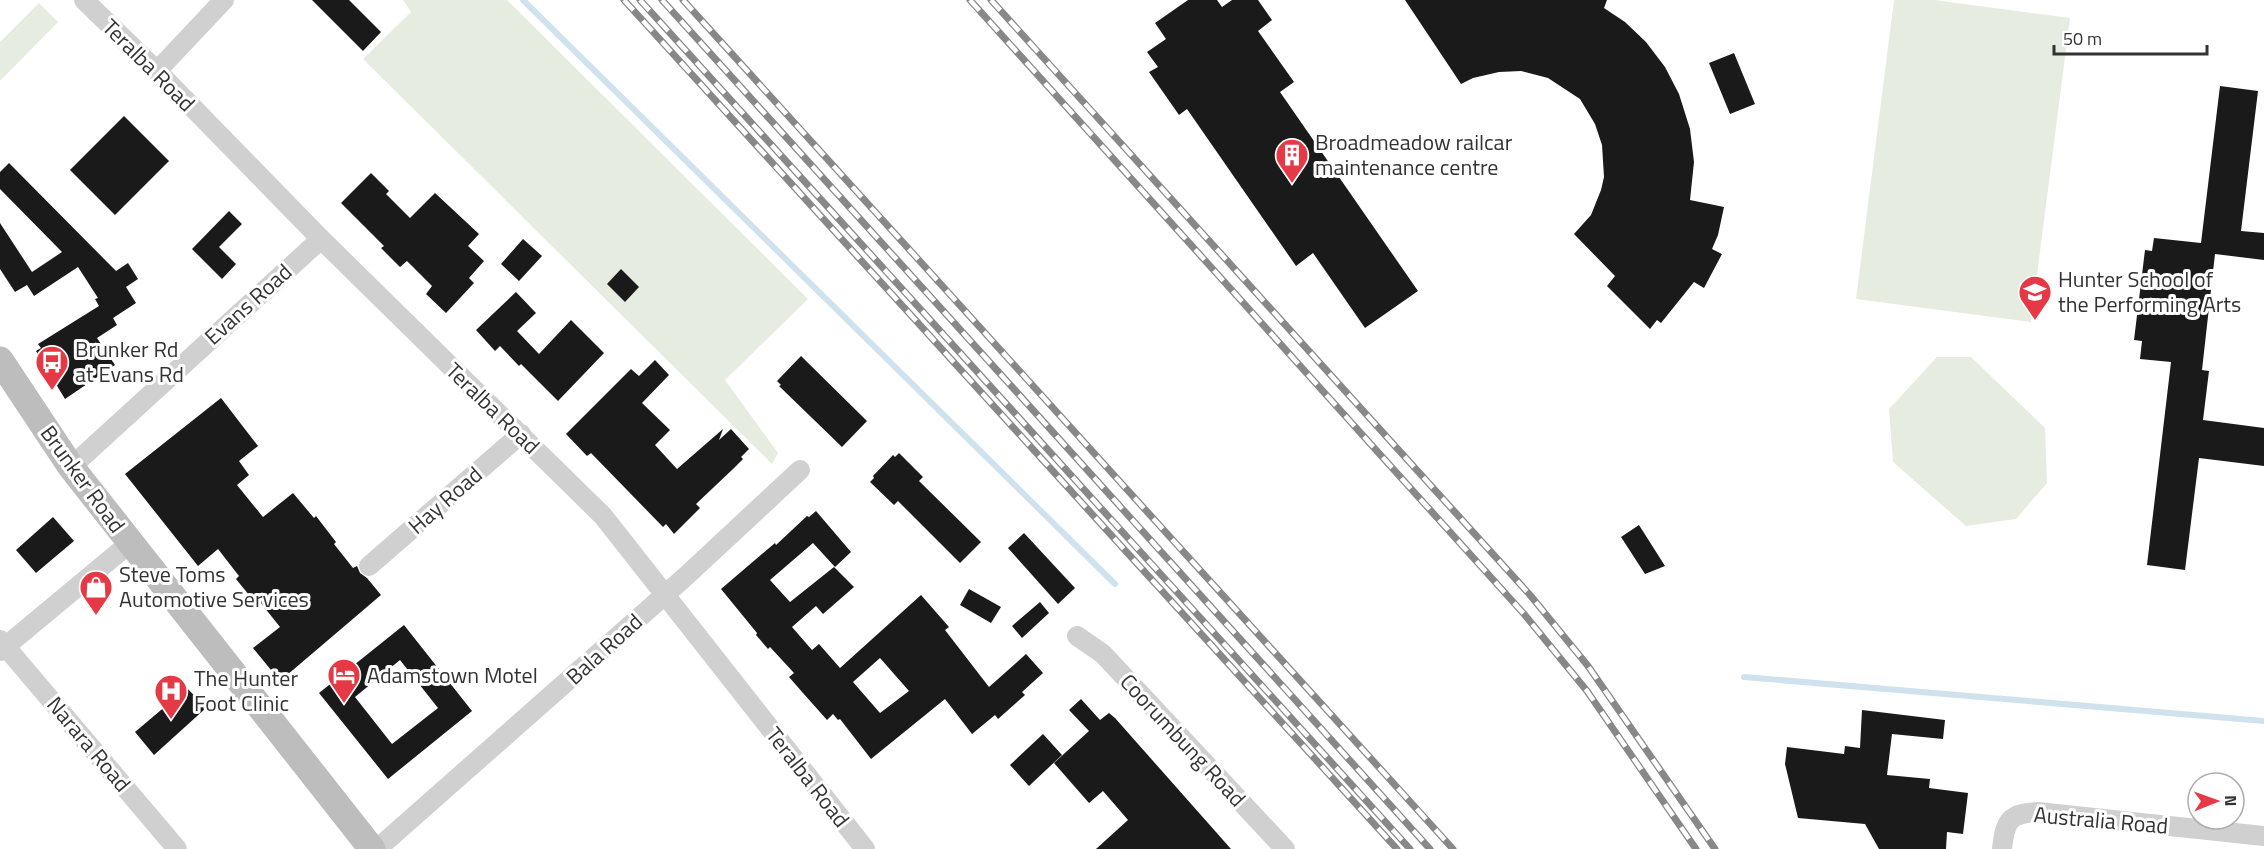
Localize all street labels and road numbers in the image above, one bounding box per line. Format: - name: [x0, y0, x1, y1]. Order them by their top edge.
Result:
- street label: Teralba Road: [95, 11, 203, 119]
- street label: Evans Road: [197, 255, 299, 353]
- street label: Teralba Road: [438, 354, 548, 462]
- street label: Brunker Road: [32, 418, 134, 540]
- street label: Hay Road: [400, 458, 490, 542]
- street label: Bala Road: [558, 605, 650, 693]
- street label: Coorumbung Road: [1112, 666, 1254, 814]
- street label: Narara Road: [39, 689, 139, 799]
- street label: Teralba Road: [758, 719, 858, 835]
- street label: Australia Road: [2032, 797, 2170, 843]

